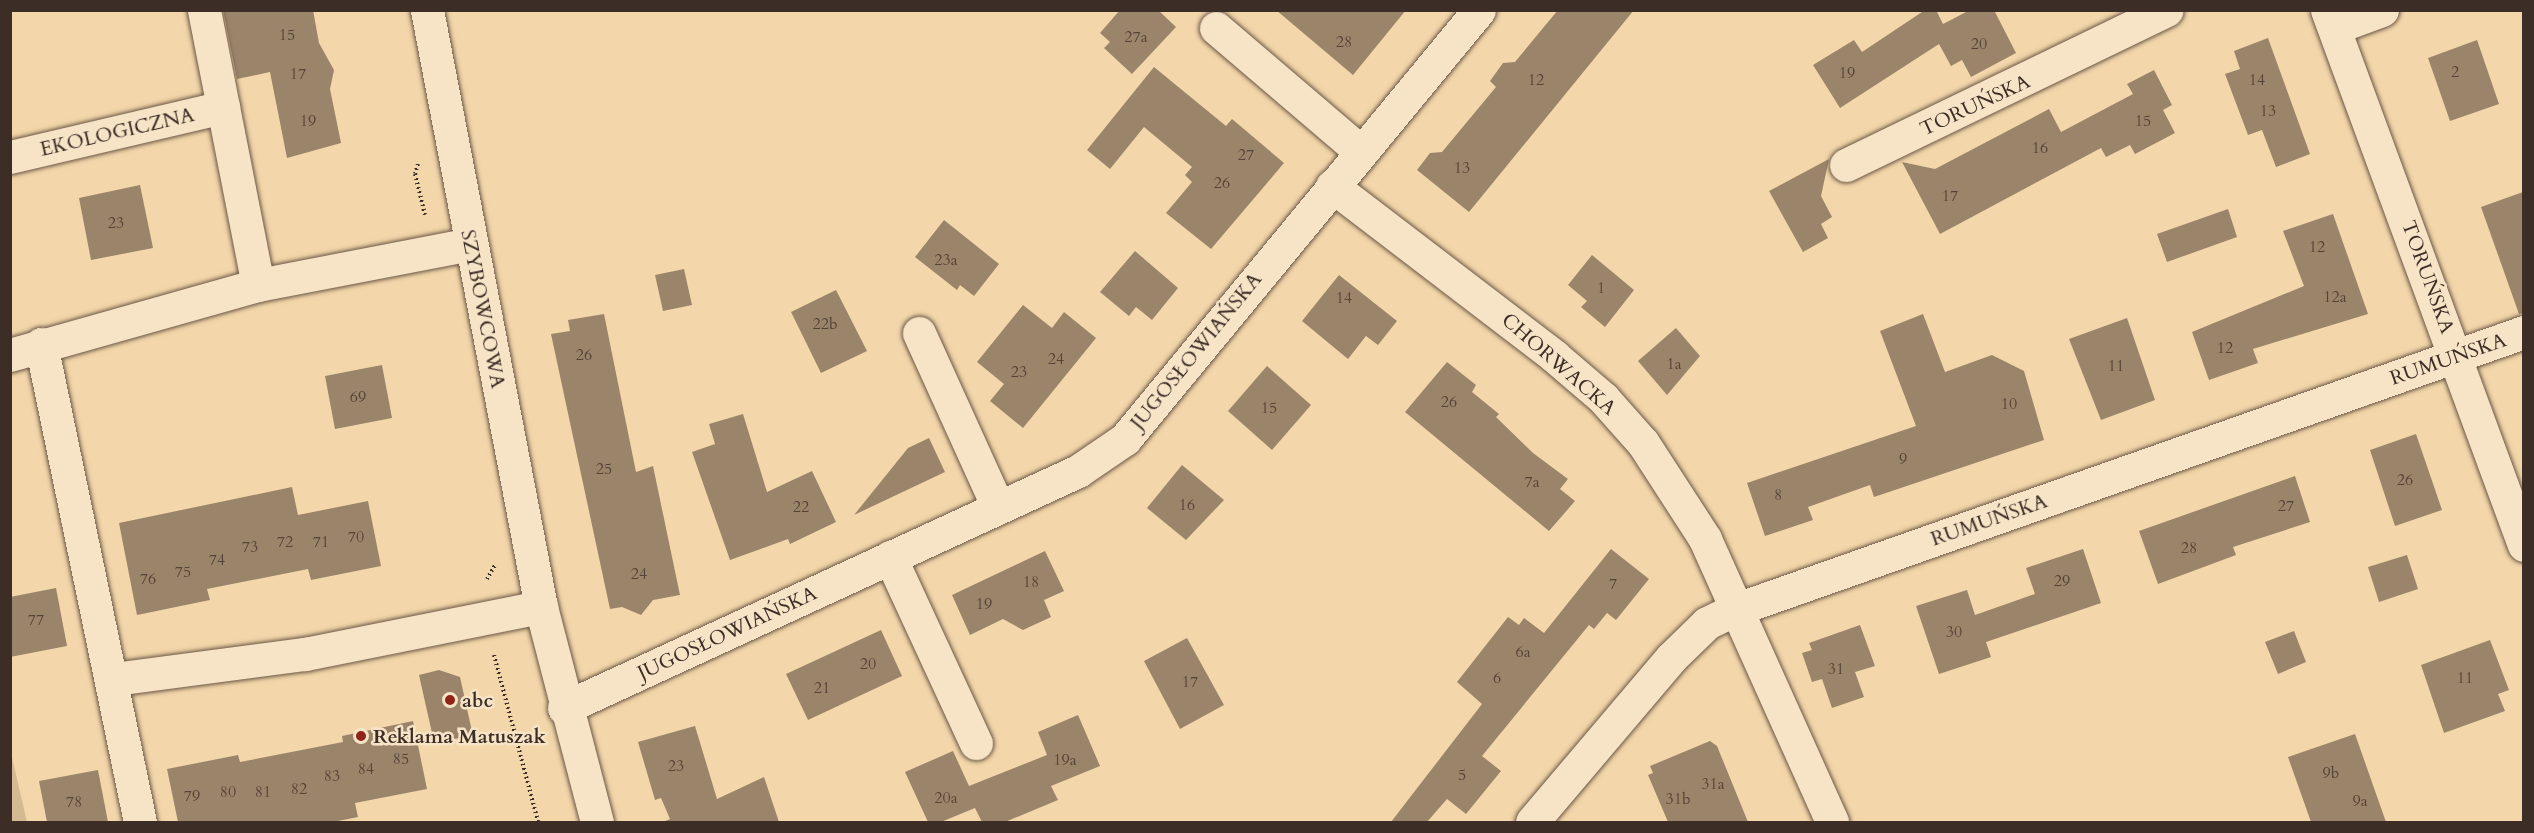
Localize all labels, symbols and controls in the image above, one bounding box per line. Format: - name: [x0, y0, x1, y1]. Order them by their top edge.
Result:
- house number: 15: [279, 25, 295, 45]
- house number: 27a: [1124, 27, 1148, 47]
- house number: 28: [1336, 32, 1352, 52]
- house number: 20: [1971, 34, 1987, 54]
- house number: 2: [2451, 62, 2459, 82]
- house number: 19: [1839, 63, 1855, 83]
- house number: 17: [290, 64, 306, 84]
- street label: TORUŃSKA: [1916, 69, 2034, 141]
- house number: 12: [1528, 70, 1544, 90]
- house number: 14: [2249, 70, 2265, 90]
- house number: 13: [2260, 101, 2276, 121]
- street label: EKOLOGICZNA: [38, 103, 196, 161]
- house number: 19: [300, 111, 316, 131]
- house number: 15: [2135, 111, 2151, 131]
- house number: 16: [2032, 138, 2048, 158]
- house number: 27: [1238, 145, 1254, 165]
- house number: 13: [1454, 158, 1470, 178]
- house number: 26: [1214, 173, 1230, 193]
- house number: 17: [1942, 186, 1958, 206]
- house number: 23: [108, 213, 124, 233]
- street label: TORUŃSKA: [2396, 217, 2460, 337]
- street label: SZYBOWCOWA: [456, 228, 510, 390]
- house number: 12: [2309, 237, 2325, 257]
- house number: 23a: [934, 250, 958, 270]
- street label: JUGOSŁOWIAŃSKA: [1125, 268, 1267, 434]
- house number: 1: [1597, 278, 1605, 298]
- house number: 12a: [2323, 287, 2347, 307]
- house number: 14: [1336, 288, 1352, 308]
- street label: CHORWACKA: [1497, 308, 1621, 420]
- house number: 22b: [813, 314, 837, 334]
- street label: RUMUŃSKA: [2387, 328, 2509, 390]
- house number: 12: [2217, 338, 2233, 358]
- house number: 26: [576, 345, 592, 365]
- house number: 24: [1048, 349, 1064, 369]
- house number: 1a: [1666, 354, 1682, 374]
- house number: 11: [2108, 356, 2124, 376]
- house number: 23: [1011, 362, 1027, 382]
- house number: 69: [350, 387, 366, 407]
- house number: 26: [1441, 392, 1457, 412]
- house number: 10: [2001, 394, 2017, 414]
- house number: 15: [1261, 398, 1277, 418]
- house number: 9: [1899, 449, 1907, 469]
- house number: 25: [596, 459, 612, 479]
- house number: 26: [2397, 470, 2413, 490]
- house number: 7a: [1524, 472, 1540, 492]
- house number: 8: [1774, 485, 1782, 505]
- street label: RUMUŃSKA: [1928, 489, 2050, 551]
- house number: 16: [1179, 495, 1195, 515]
- house number: 27: [2278, 496, 2294, 516]
- house number: 22: [793, 497, 809, 517]
- house number: 70: [348, 527, 364, 547]
- house number: 72: [277, 532, 293, 552]
- house number: 71: [313, 532, 329, 552]
- house number: 73: [242, 537, 258, 557]
- house number: 28: [2181, 538, 2197, 558]
- house number: 74: [209, 550, 225, 570]
- house number: 75: [175, 562, 191, 582]
- house number: 24: [631, 564, 647, 584]
- house number: 76: [140, 569, 156, 589]
- house number: 29: [2054, 571, 2070, 591]
- house number: 18: [1023, 572, 1039, 592]
- house number: 7: [1609, 574, 1617, 594]
- street label: JUGOSŁOWIAŃSKA: [634, 581, 820, 685]
- house number: 19: [976, 594, 992, 614]
- house number: 77: [28, 610, 44, 630]
- house number: 30: [1946, 622, 1962, 642]
- house number: 6a: [1515, 642, 1531, 662]
- house number: 20: [860, 654, 876, 674]
- house number: 31: [1828, 659, 1844, 679]
- house number: 6: [1493, 668, 1501, 688]
- house number: 11: [2457, 668, 2473, 688]
- house number: 17: [1182, 672, 1198, 692]
- house number: 21: [814, 678, 830, 698]
- place label: abc: [462, 688, 493, 712]
- marker: abc: [443, 693, 457, 707]
- place label: Reklama Matuszak: [373, 724, 546, 748]
- marker: Reklama Matuszak: [354, 729, 368, 743]
- house number: 85: [393, 749, 409, 769]
- house number: 19a: [1053, 750, 1077, 770]
- house number: 23: [668, 756, 684, 776]
- house number: 84: [358, 759, 374, 779]
- house number: 9b: [2323, 763, 2339, 783]
- house number: 5: [1458, 765, 1466, 785]
- house number: 83: [324, 766, 340, 786]
- house number: 31a: [1701, 774, 1725, 794]
- house number: 82: [291, 779, 307, 799]
- house number: 80: [220, 782, 236, 802]
- house number: 81: [255, 782, 271, 802]
- house number: 79: [184, 786, 200, 806]
- house number: 20a: [934, 788, 958, 808]
- house number: 31b: [1666, 789, 1690, 809]
- house number: 9a: [2352, 791, 2368, 811]
- house number: 78: [66, 792, 82, 812]

